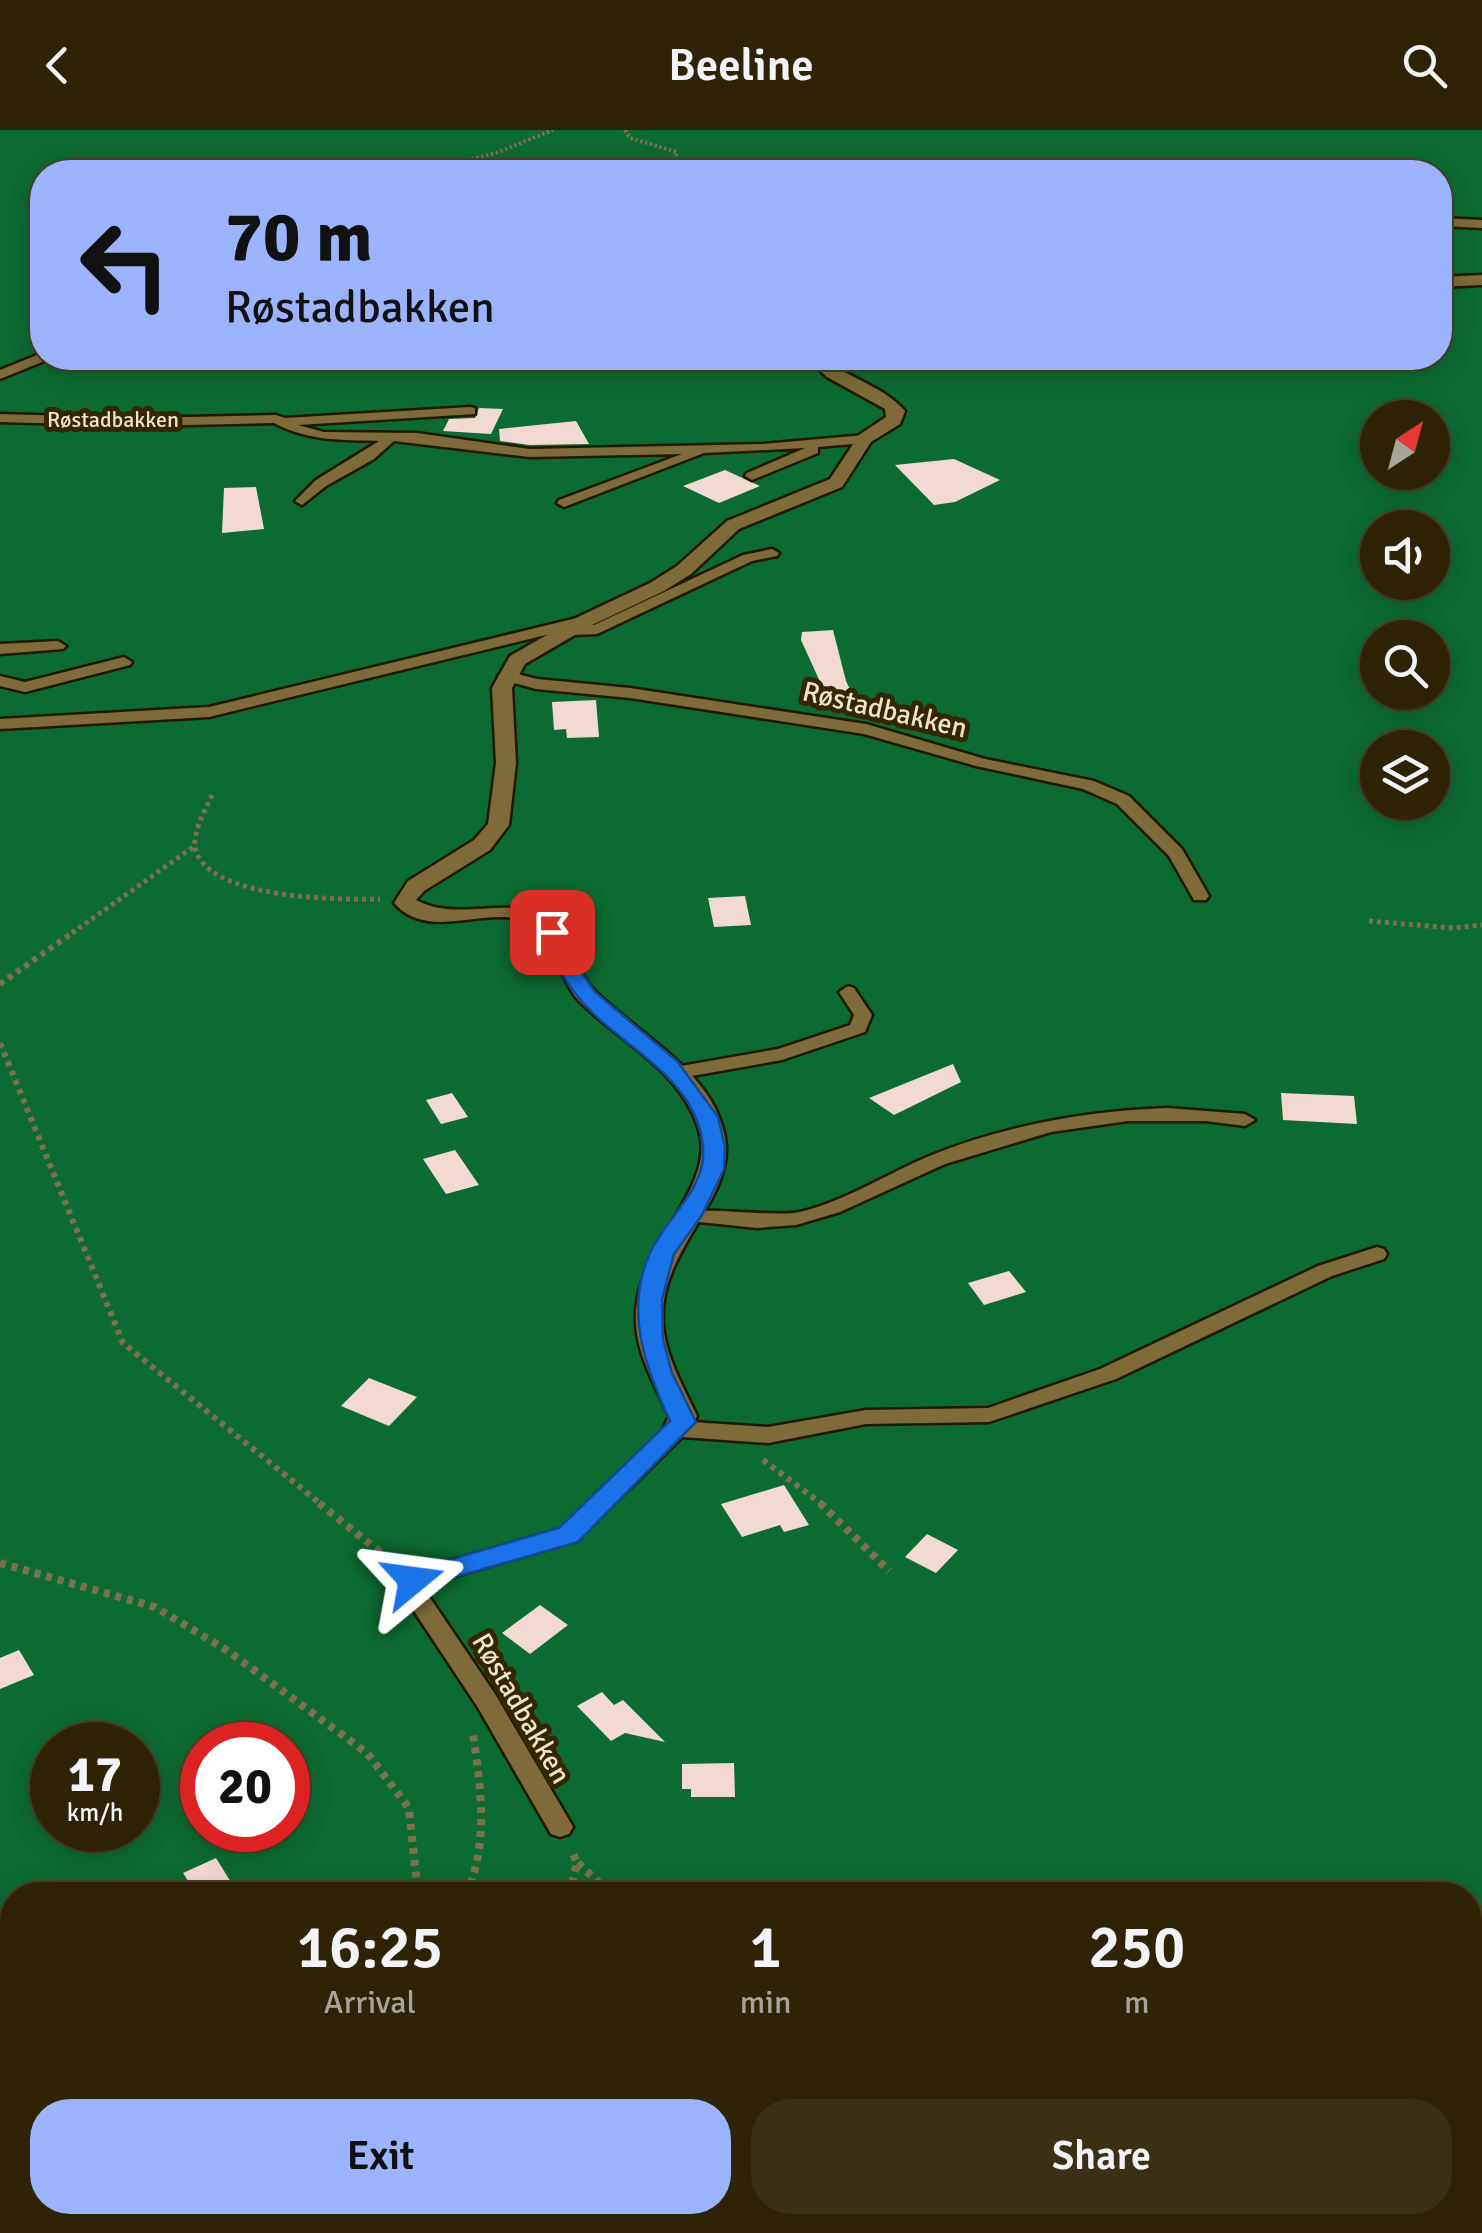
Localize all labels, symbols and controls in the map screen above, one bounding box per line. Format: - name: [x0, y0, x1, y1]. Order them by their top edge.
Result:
- icon: back: [30, 38, 85, 93]
- text: Beeline: [668, 38, 814, 93]
- icon: search: [1397, 38, 1452, 93]
- text: 70 m: [225, 194, 373, 280]
- icon: left: [60, 200, 190, 330]
- text: Røstadbakken: [225, 280, 495, 335]
- north arrow: [1360, 400, 1450, 490]
- map controls: [1360, 400, 1450, 820]
- street label: Røstadbakken: [47, 406, 179, 433]
- button: sound: [1360, 510, 1450, 600]
- button: search: [1360, 620, 1450, 710]
- street label: Røstadbakken: [799, 675, 970, 745]
- button: layers: [1360, 730, 1450, 820]
- pin: [510, 890, 595, 975]
- icon: arrive: [525, 905, 580, 960]
- position arrow: [361, 1528, 465, 1632]
- street label: Røstadbakken: [464, 1627, 578, 1790]
- speed limit sign: 20: [180, 1722, 310, 1852]
- text: 17: [68, 1744, 122, 1806]
- text: km/h: [67, 1797, 123, 1828]
- text: 16:25: [297, 1911, 443, 1985]
- text: 1: [749, 1911, 782, 1985]
- text: 250: [1088, 1911, 1185, 1985]
- text: Arrival: [324, 1983, 416, 2022]
- text: min: [740, 1983, 791, 2022]
- text: m: [1124, 1983, 1150, 2022]
- button: Exit: [30, 2099, 731, 2214]
- button: Share: [751, 2099, 1452, 2214]

